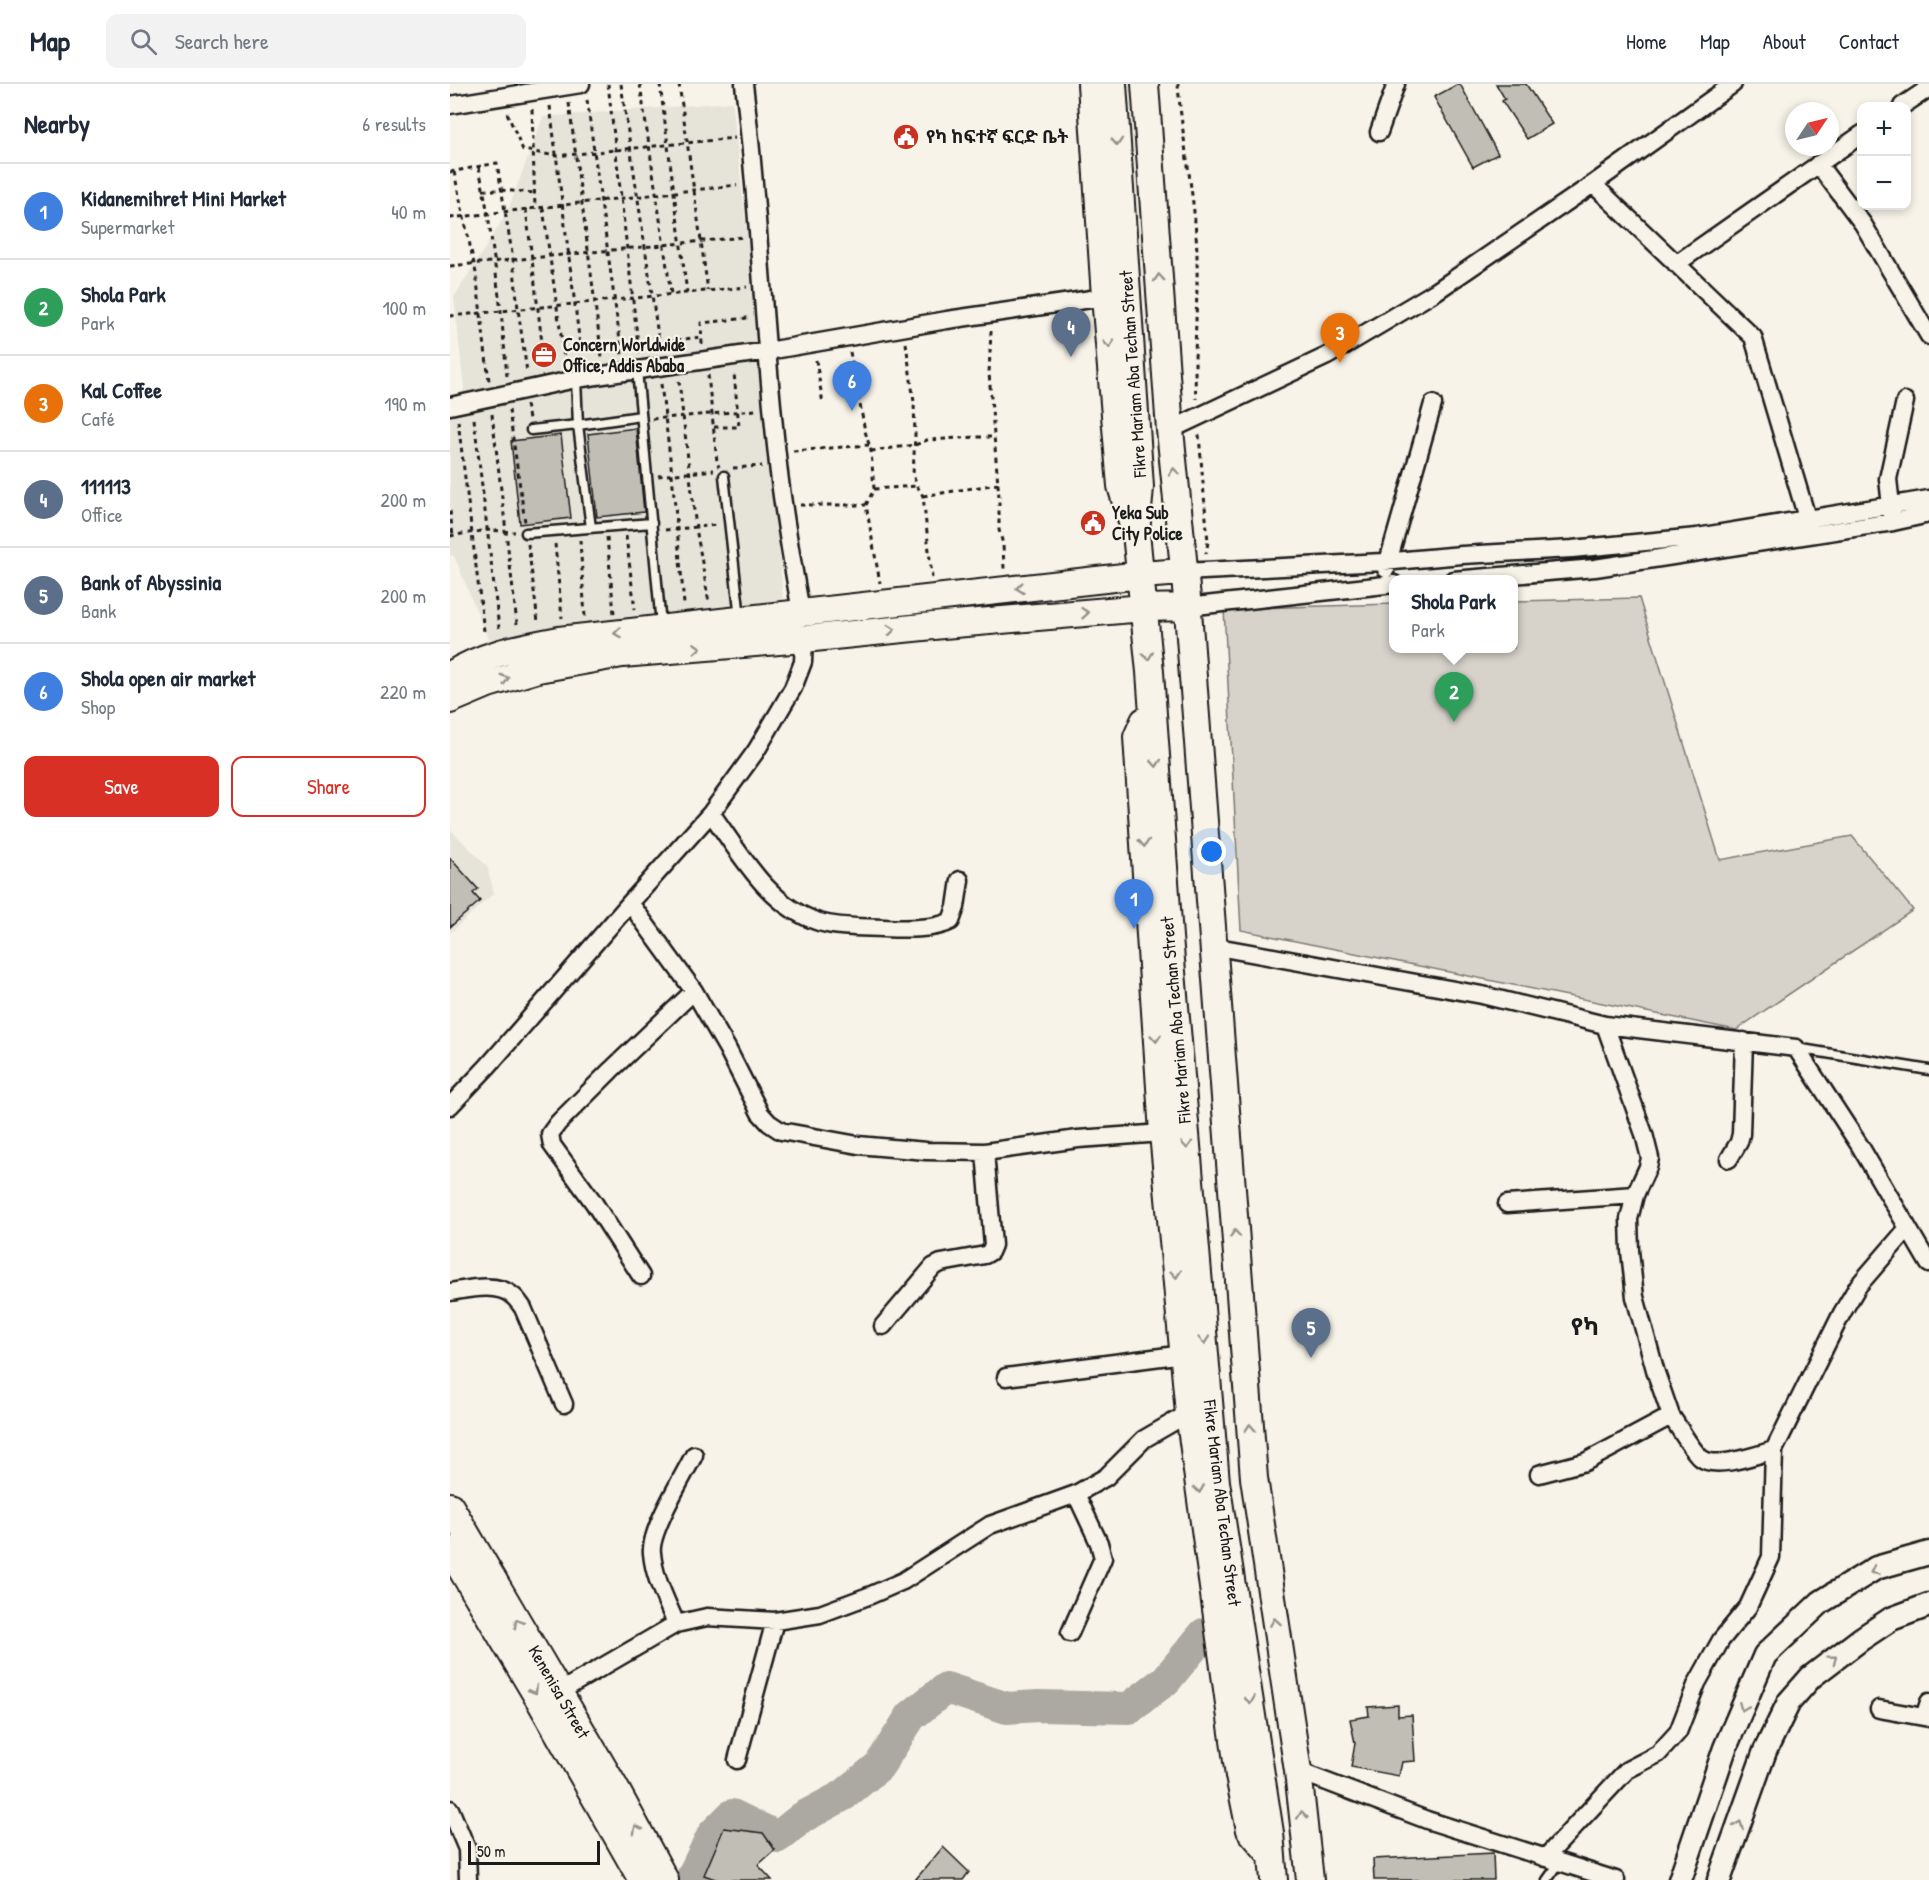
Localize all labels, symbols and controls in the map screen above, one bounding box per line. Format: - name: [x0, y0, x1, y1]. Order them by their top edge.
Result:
- search box: [106, 14, 526, 68]
- text: Map: [30, 22, 70, 60]
- icon: search: [127, 25, 160, 58]
- text: Search here: [175, 26, 269, 56]
- text: Home: [1626, 27, 1667, 56]
- text: Map: [1700, 27, 1730, 56]
- text: About: [1763, 27, 1806, 56]
- text: Contact: [1839, 27, 1899, 56]
- north arrow: [1785, 102, 1839, 156]
- map controls: [1857, 102, 1911, 210]
- button: +: [1857, 102, 1911, 156]
- text: Nearby: [24, 106, 90, 141]
- text: 6 results: [362, 110, 426, 137]
- public building icon: የካ ከፍተኛ ፍርድ ቤት: [891, 122, 921, 152]
- place label: የካ ከፍተኛ ፍርድ ቤት: [926, 124, 1068, 149]
- one-way arrow: [1111, 138, 1124, 147]
- button: −: [1857, 156, 1911, 210]
- text: Kidanemihret Mini Market: [81, 183, 286, 213]
- text: 1: [40, 198, 47, 225]
- text: 40 m: [391, 198, 426, 225]
- text: Supermarket: [81, 213, 175, 240]
- street label: Fikre Mariam Aba Techan Street: [1113, 269, 1152, 479]
- one-way arrow: [1153, 273, 1166, 282]
- text: Shola Park: [81, 279, 166, 309]
- text: 2: [39, 294, 48, 321]
- text: 100 m: [383, 294, 426, 321]
- pin: 4: [1052, 308, 1090, 357]
- text: Park: [81, 309, 114, 336]
- pin: 3: [1320, 314, 1360, 363]
- place label: Concern Worldwide Office, Addis Ababa: [563, 332, 686, 378]
- office icon: Concern Worldwide Office, Addis Ababa: [529, 340, 559, 370]
- one-way arrow: [1102, 340, 1115, 349]
- pin: 6: [832, 362, 872, 411]
- text: Kal Coffee: [81, 375, 162, 405]
- text: 3: [39, 390, 48, 417]
- text: 190 m: [384, 390, 426, 417]
- text: Café: [81, 405, 115, 432]
- one-way arrow: [1168, 468, 1181, 477]
- text: 111113: [81, 471, 131, 501]
- text: 4: [40, 486, 47, 513]
- text: 200 m: [381, 486, 426, 513]
- place label: Yeka Sub City Police: [1112, 500, 1184, 547]
- text: Office: [81, 501, 123, 528]
- public building icon: Yeka Sub City Police: [1078, 508, 1108, 538]
- text: Bank of Abyssinia: [81, 567, 221, 597]
- popup: [1389, 575, 1518, 653]
- one-way arrow: [1015, 581, 1025, 594]
- text: 5: [39, 582, 48, 609]
- text: 200 m: [381, 582, 426, 609]
- text: Shola Park: [1411, 586, 1496, 616]
- text: Bank: [81, 597, 116, 624]
- one-way arrow: [1081, 607, 1090, 620]
- text: Park: [1411, 616, 1445, 643]
- one-way arrow: [886, 624, 895, 637]
- one-way arrow: [613, 626, 622, 639]
- one-way arrow: [692, 642, 701, 655]
- one-way arrow: [1142, 652, 1154, 661]
- text: Shola open air market: [81, 663, 255, 693]
- pin: 2: [1434, 672, 1474, 722]
- one-way arrow: [499, 674, 510, 686]
- text: 6: [40, 678, 47, 705]
- text: 220 m: [380, 678, 426, 705]
- text: Shop: [81, 693, 115, 720]
- button: Save: [24, 756, 219, 817]
- button: Share: [231, 756, 426, 817]
- one-way arrow: [1150, 758, 1163, 767]
- your location: [1197, 837, 1226, 866]
- one-way arrow: [1137, 839, 1150, 848]
- pin: 1: [1114, 880, 1154, 929]
- street label: Fikre Mariam Aba Techan Street: [1154, 915, 1197, 1125]
- one-way arrow: [1150, 1033, 1163, 1042]
- one-way arrow: [1180, 1141, 1193, 1150]
- one-way arrow: [1228, 1229, 1241, 1238]
- one-way arrow: [1169, 1269, 1182, 1278]
- pin: 5: [1292, 1308, 1330, 1358]
- district label: የካ: [1571, 1310, 1599, 1342]
- one-way arrow: [1197, 1335, 1210, 1344]
- street label: Fikre Mariam Aba Techan Street: [1197, 1397, 1248, 1608]
- one-way arrow: [1244, 1424, 1257, 1433]
- one-way arrow: [1193, 1484, 1205, 1493]
- one-way arrow: [1869, 1563, 1880, 1575]
- one-way arrow: [1269, 1617, 1281, 1626]
- one-way arrow: [514, 1619, 526, 1630]
- street label: Kenenisa Street: [523, 1640, 597, 1744]
- one-way arrow: [1827, 1656, 1838, 1667]
- one-way arrow: [526, 1684, 538, 1694]
- one-way arrow: [1243, 1695, 1255, 1704]
- one-way arrow: [1738, 1701, 1750, 1712]
- one-way arrow: [1297, 1810, 1309, 1819]
- one-way arrow: [1731, 1820, 1744, 1831]
- one-way arrow: [633, 1824, 644, 1835]
- scale bar: [468, 1838, 600, 1866]
- text: 50 m: [477, 1840, 506, 1862]

